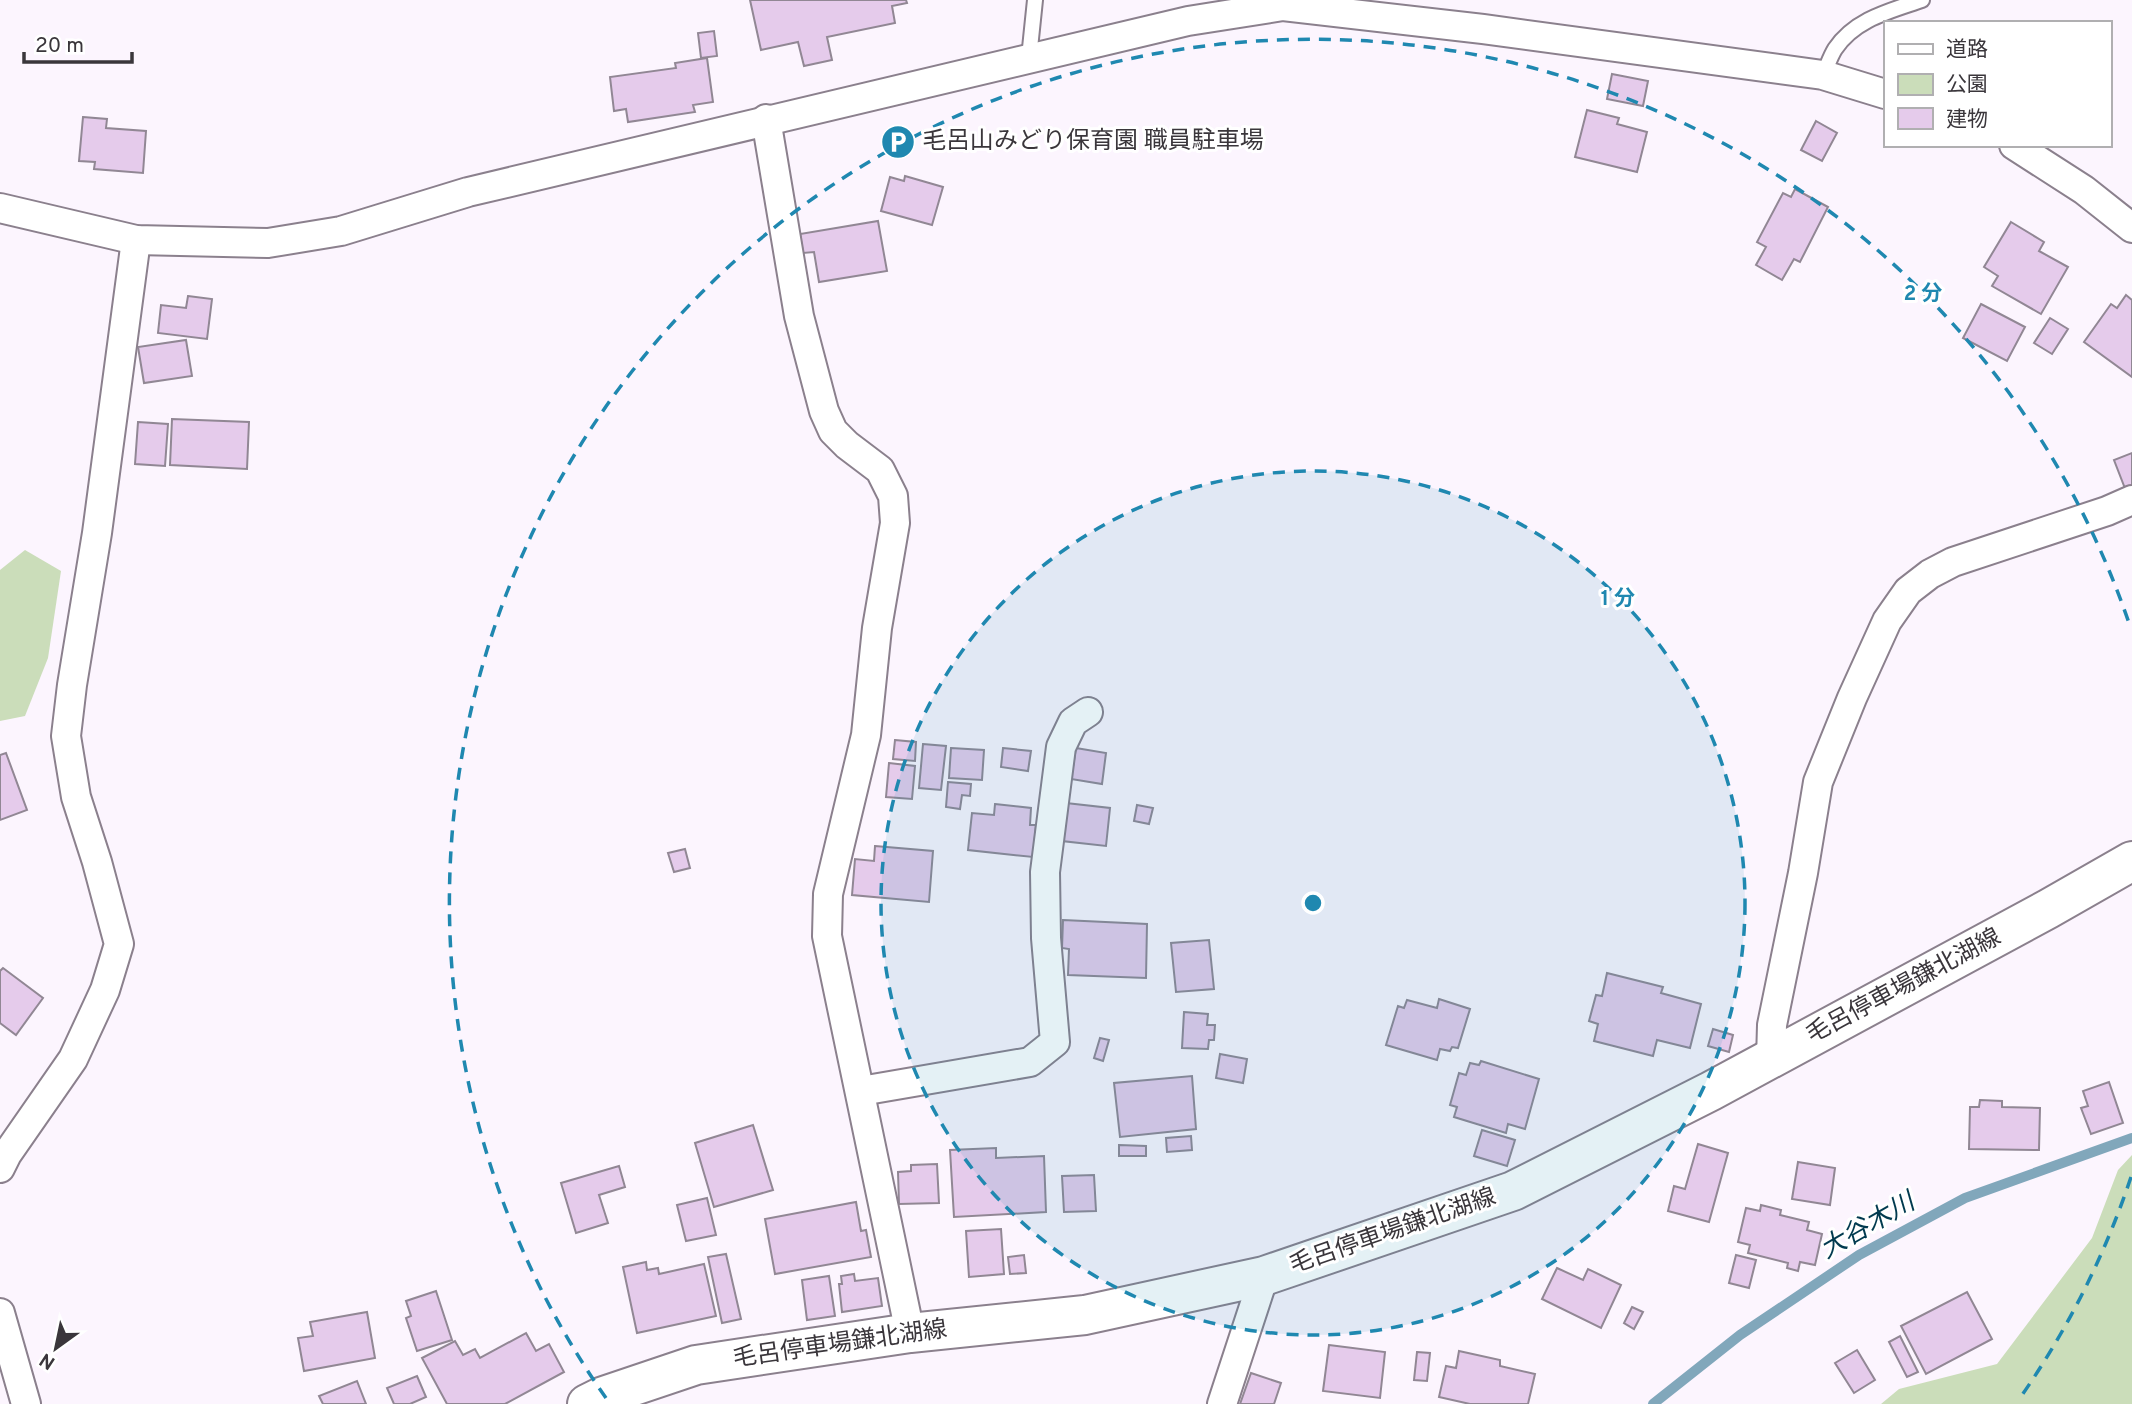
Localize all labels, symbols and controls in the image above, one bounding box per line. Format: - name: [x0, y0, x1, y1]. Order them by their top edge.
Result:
- scale bar: [24, 21, 133, 65]
- legend: [1884, 21, 2111, 147]
- text: 20 m: [35, 33, 84, 60]
- text: 道路: [1946, 37, 1988, 64]
- text: 公園: [1946, 72, 1988, 99]
- text: 建物: [1946, 107, 1988, 134]
- parking icon: 毛呂山みどり保育園 職員駐車場: [879, 123, 917, 161]
- place label: 毛呂山みどり保育園 職員駐車場: [922, 127, 1264, 157]
- text: 2 分: [1903, 281, 1943, 308]
- text: 1 分: [1601, 586, 1635, 613]
- centre of rings: [1301, 891, 1325, 915]
- street label: 毛呂停車場鎌北湖線: [1802, 923, 2006, 1051]
- street label: 毛呂停車場鎌北湖線: [1286, 1183, 1500, 1281]
- water label: 大谷木川: [1815, 1185, 1924, 1267]
- north arrow: [21, 1313, 91, 1383]
- street label: 毛呂停車場鎌北湖線: [731, 1315, 949, 1375]
- text: N: [36, 1347, 60, 1374]

